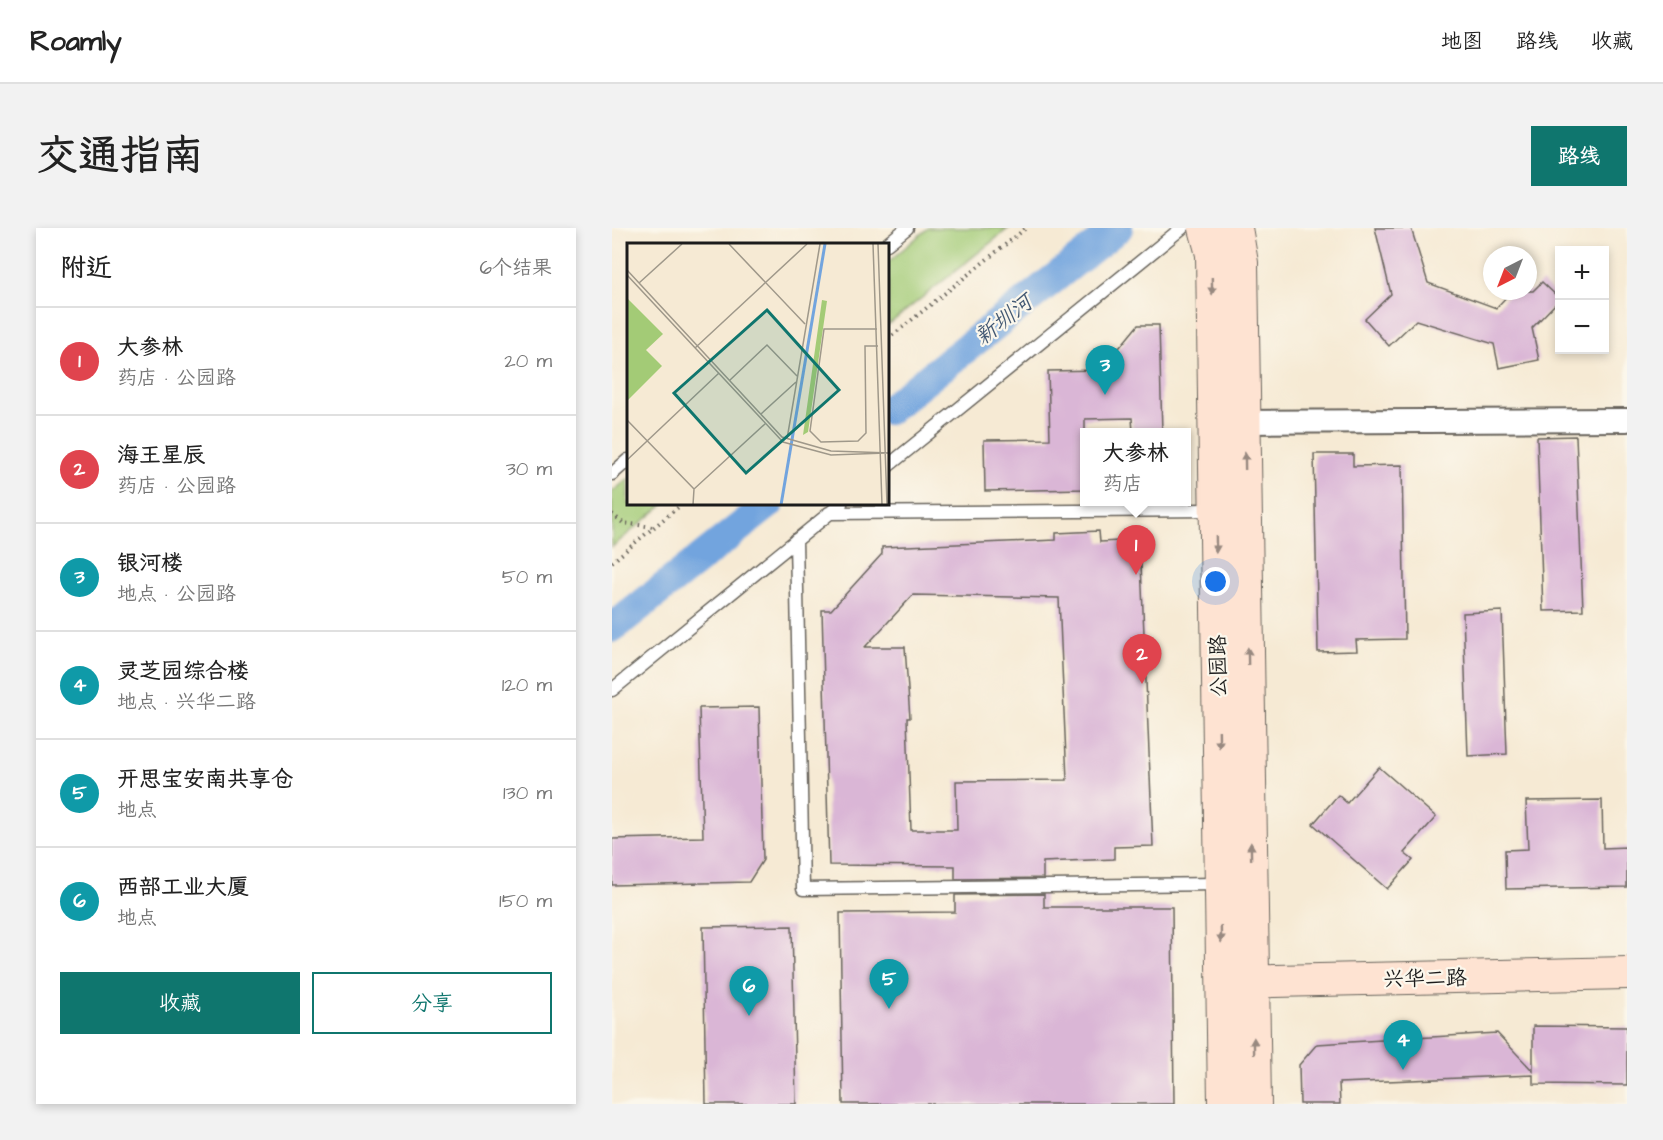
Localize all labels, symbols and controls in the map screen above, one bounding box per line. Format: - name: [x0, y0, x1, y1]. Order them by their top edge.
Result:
- text: Roamly: [30, 22, 122, 61]
- text: 地图: [1441, 27, 1483, 56]
- text: 路线: [1516, 27, 1558, 56]
- text: 收藏: [1591, 27, 1633, 56]
- button: 路线: [1531, 126, 1627, 186]
- text: 交通指南: [36, 128, 204, 186]
- inset map: [627, 243, 890, 506]
- north arrow: [1483, 246, 1537, 300]
- map controls: [1555, 246, 1609, 354]
- button: +: [1555, 246, 1609, 300]
- text: 附近: [60, 250, 112, 286]
- text: 6个结果: [479, 254, 552, 282]
- one-way arrow: [1207, 276, 1217, 295]
- water label: 新圳河: [968, 286, 1042, 353]
- button: −: [1555, 300, 1609, 354]
- text: 大参林: [117, 332, 183, 363]
- pin: 3: [1086, 346, 1124, 395]
- text: 1: [78, 347, 81, 375]
- text: 20 m: [504, 347, 552, 375]
- text: 药店 · 公园路: [117, 364, 236, 392]
- popup: [1080, 428, 1191, 506]
- text: 大参林: [1102, 438, 1169, 469]
- text: 海王星辰: [117, 440, 205, 471]
- one-way arrow: [1240, 451, 1250, 470]
- text: 2: [74, 455, 85, 483]
- text: 30 m: [506, 455, 552, 483]
- text: 药店: [1102, 470, 1142, 498]
- text: 药店 · 公园路: [117, 472, 236, 500]
- pin: 1: [1116, 526, 1156, 575]
- one-way arrow: [1211, 534, 1221, 553]
- text: 银河楼: [117, 548, 183, 579]
- text: 3: [74, 563, 85, 591]
- text: 50 m: [502, 563, 552, 591]
- your location: [1201, 567, 1230, 596]
- text: 地点 · 公园路: [117, 580, 236, 608]
- pin: 2: [1122, 634, 1162, 684]
- street label: 公园路: [1203, 634, 1234, 698]
- one-way arrow: [1243, 646, 1253, 665]
- text: 灵芝园综合楼: [117, 656, 249, 687]
- text: 4: [73, 671, 86, 699]
- text: 120 m: [502, 671, 552, 699]
- text: 地点 · 兴华二路: [117, 688, 256, 716]
- one-way arrow: [1214, 729, 1224, 748]
- text: 开思宝安南共享仓: [117, 764, 293, 795]
- text: 5: [72, 779, 87, 807]
- text: 130 m: [503, 779, 552, 807]
- text: 地点: [117, 796, 157, 824]
- one-way arrow: [1246, 841, 1256, 860]
- text: 西部工业大厦: [117, 872, 249, 903]
- text: 6: [73, 887, 86, 915]
- text: 150 m: [499, 887, 552, 915]
- text: 地点: [117, 904, 157, 932]
- one-way arrow: [1217, 924, 1226, 943]
- pin: 5: [870, 960, 908, 1009]
- street label: 兴华二路: [1383, 963, 1467, 994]
- pin: 6: [730, 966, 768, 1016]
- button: 收藏: [60, 972, 300, 1034]
- button: 分享: [312, 972, 552, 1034]
- pin: 4: [1384, 1020, 1422, 1070]
- one-way arrow: [1249, 1036, 1259, 1055]

